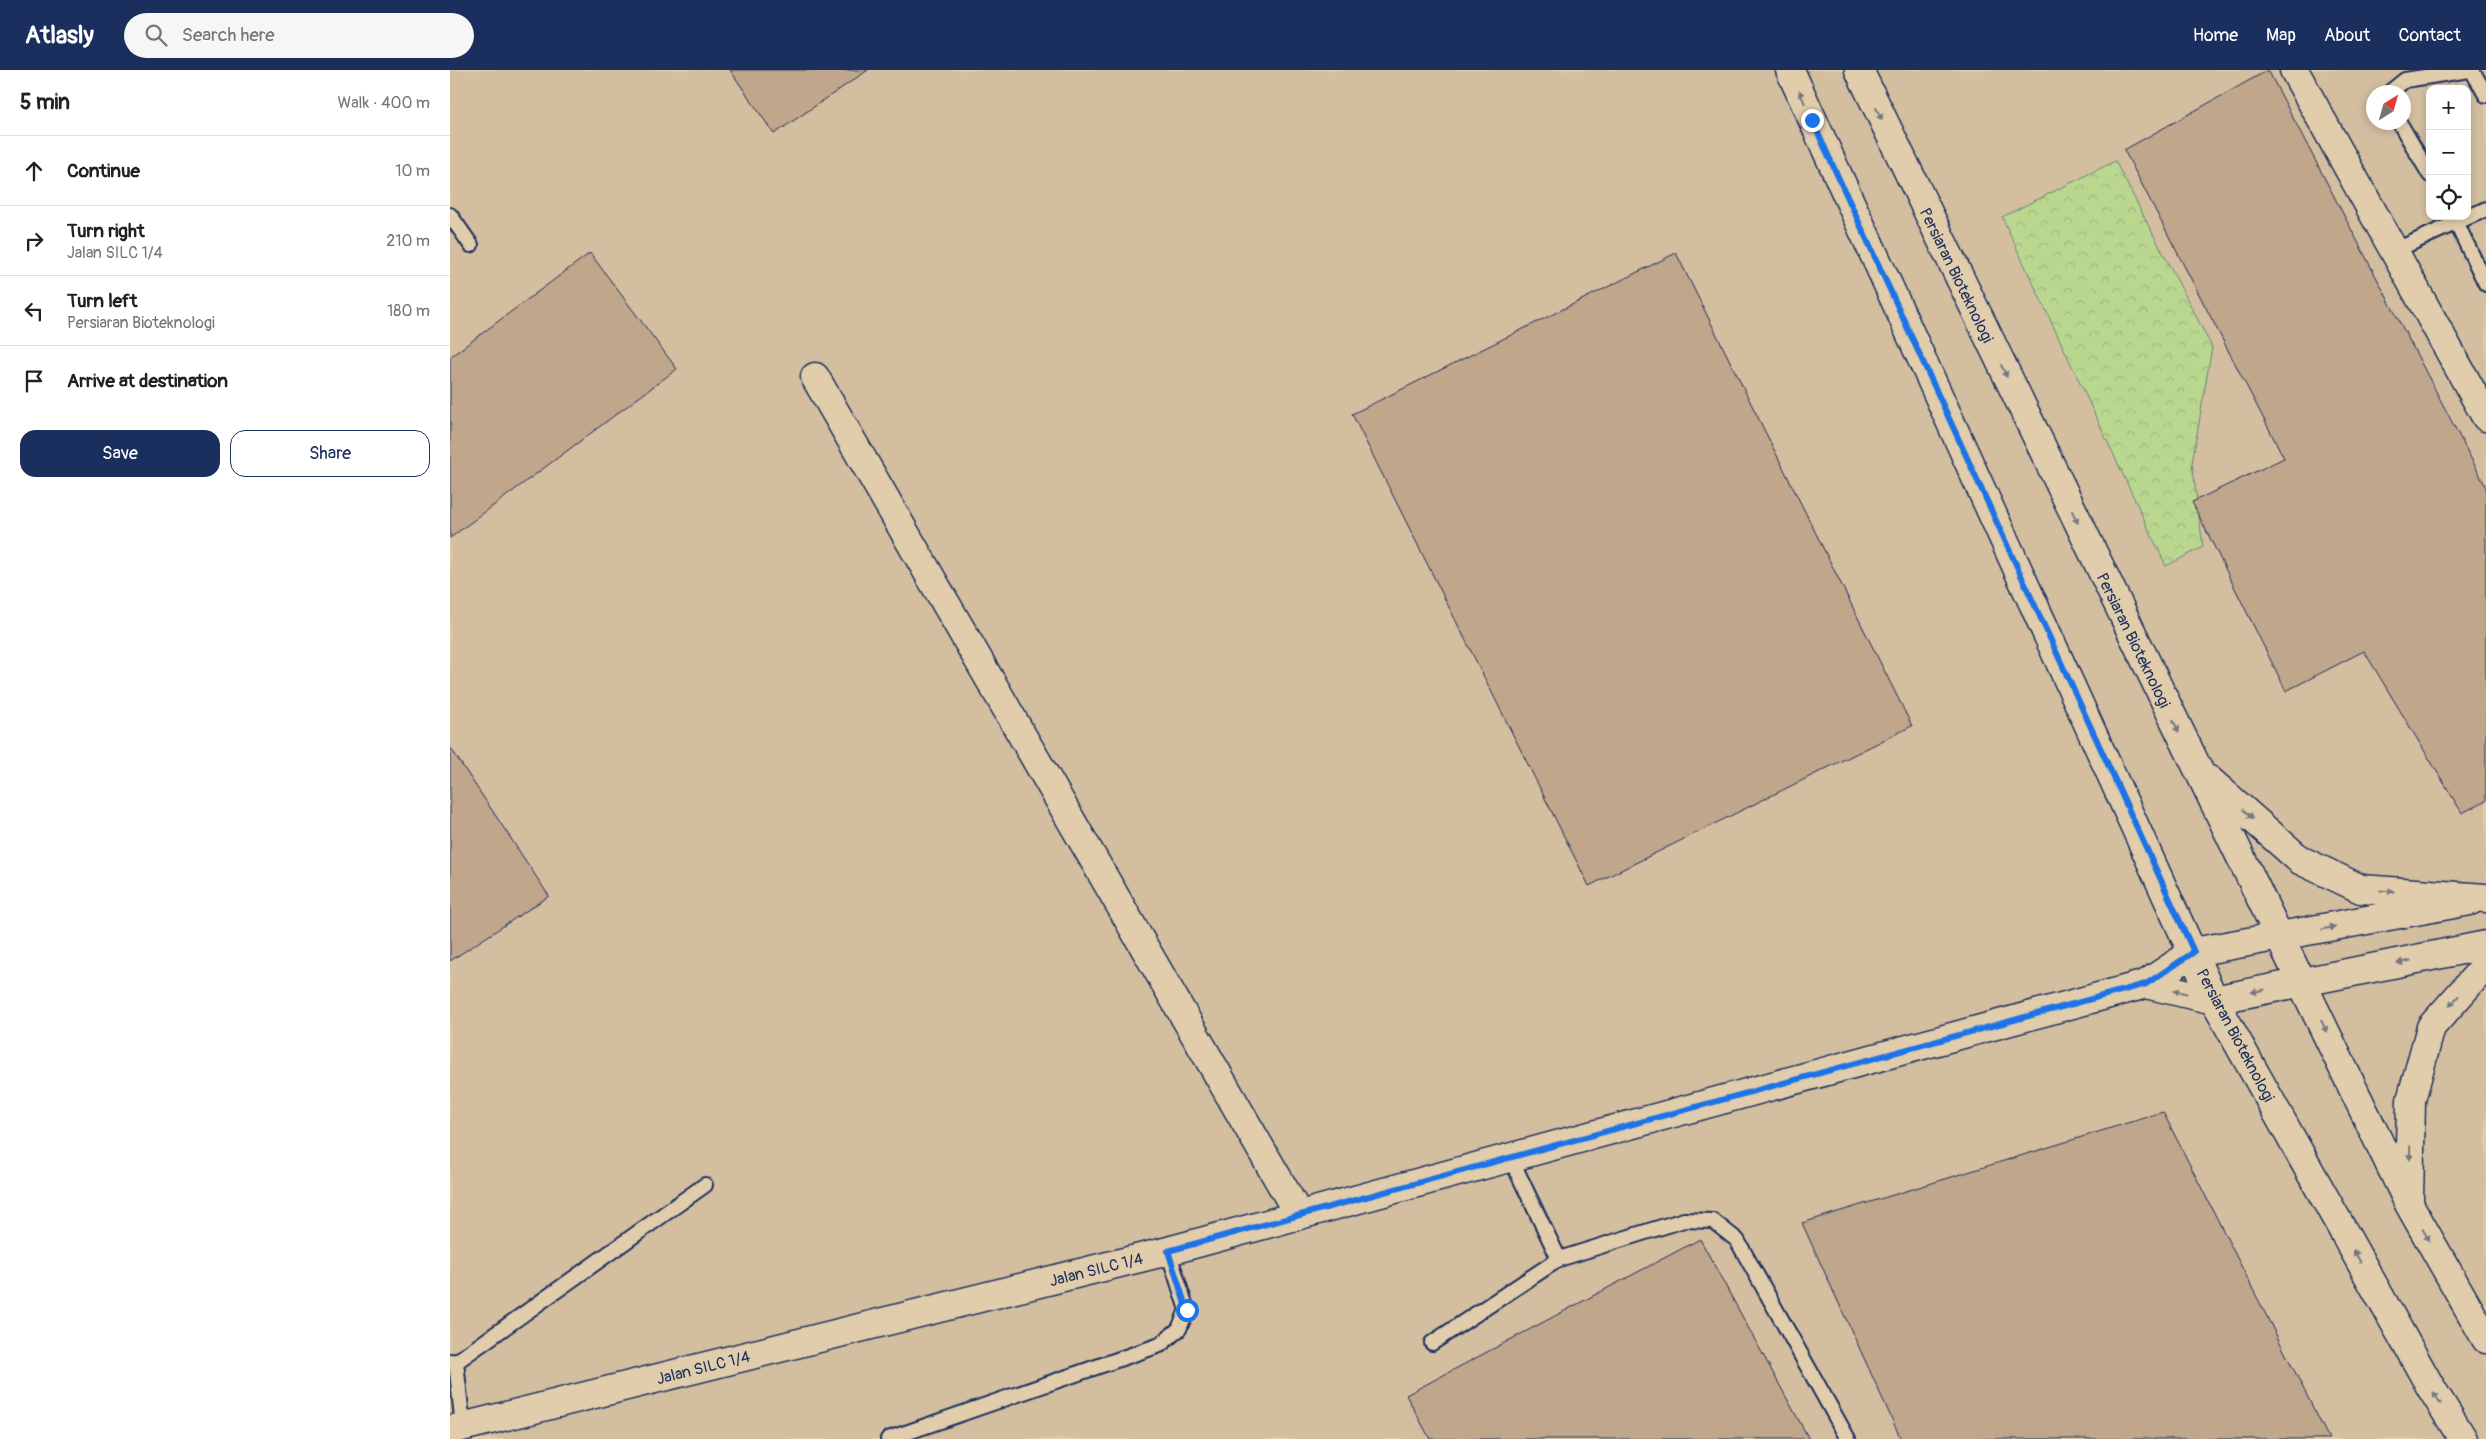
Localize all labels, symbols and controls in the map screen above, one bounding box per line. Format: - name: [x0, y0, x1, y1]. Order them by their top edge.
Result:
- search box: [124, 13, 474, 58]
- text: Atlasly: [25, 21, 94, 50]
- icon: search: [142, 21, 170, 49]
- text: Search here: [182, 23, 275, 47]
- text: Home: [2193, 24, 2238, 47]
- text: Map: [2266, 24, 2296, 47]
- text: About: [2324, 24, 2370, 47]
- text: Contact: [2398, 24, 2461, 47]
- north arrow: [2366, 85, 2411, 130]
- map controls: [2426, 85, 2471, 220]
- button: +: [2426, 85, 2471, 130]
- text: 5 min: [20, 89, 70, 116]
- one-way arrow: [1797, 90, 1805, 104]
- text: Walk · 400 m: [337, 93, 430, 113]
- one-way arrow: [1875, 107, 1883, 122]
- route end: [1801, 109, 1824, 132]
- button: −: [2426, 130, 2471, 175]
- icon: ahead: [20, 157, 48, 185]
- text: Continue: [67, 159, 140, 183]
- text: 10 m: [395, 161, 430, 181]
- button: locate: [2426, 175, 2471, 220]
- street label: Persiaran Bioteknologi: [1915, 205, 1998, 346]
- text: Turn right: [67, 219, 145, 243]
- icon: right: [20, 227, 48, 255]
- text: 210 m: [386, 231, 430, 251]
- text: Jalan SILC 1/4: [67, 243, 163, 263]
- text: Turn left: [67, 289, 137, 313]
- icon: left: [20, 297, 48, 325]
- text: 180 m: [387, 301, 430, 321]
- text: Persiaran Bioteknologi: [67, 313, 215, 333]
- one-way arrow: [2000, 364, 2008, 378]
- icon: arrive: [20, 367, 48, 395]
- text: Arrive at destination: [67, 369, 228, 393]
- button: Save: [20, 430, 220, 477]
- button: Share: [230, 430, 430, 477]
- one-way arrow: [2071, 510, 2079, 524]
- street label: Persiaran Bioteknologi: [2092, 570, 2175, 711]
- one-way arrow: [2173, 719, 2181, 733]
- one-way arrow: [2241, 809, 2254, 820]
- one-way arrow: [2379, 887, 2395, 895]
- one-way arrow: [2321, 924, 2337, 932]
- one-way arrow: [2395, 958, 2411, 966]
- street label: Persiaran Bioteknologi: [2192, 966, 2279, 1106]
- one-way arrow: [2173, 988, 2188, 996]
- one-way arrow: [2250, 988, 2266, 996]
- one-way arrow: [2448, 995, 2459, 1008]
- one-way arrow: [2320, 1019, 2328, 1033]
- one-way arrow: [2406, 1145, 2414, 1161]
- one-way arrow: [2422, 1228, 2431, 1241]
- street label: Jalan SILC 1/4: [1047, 1249, 1145, 1291]
- one-way arrow: [2353, 1249, 2362, 1263]
- route start: [1176, 1299, 1199, 1322]
- street label: Jalan SILC 1/4: [654, 1347, 752, 1389]
- one-way arrow: [2433, 1391, 2442, 1404]

